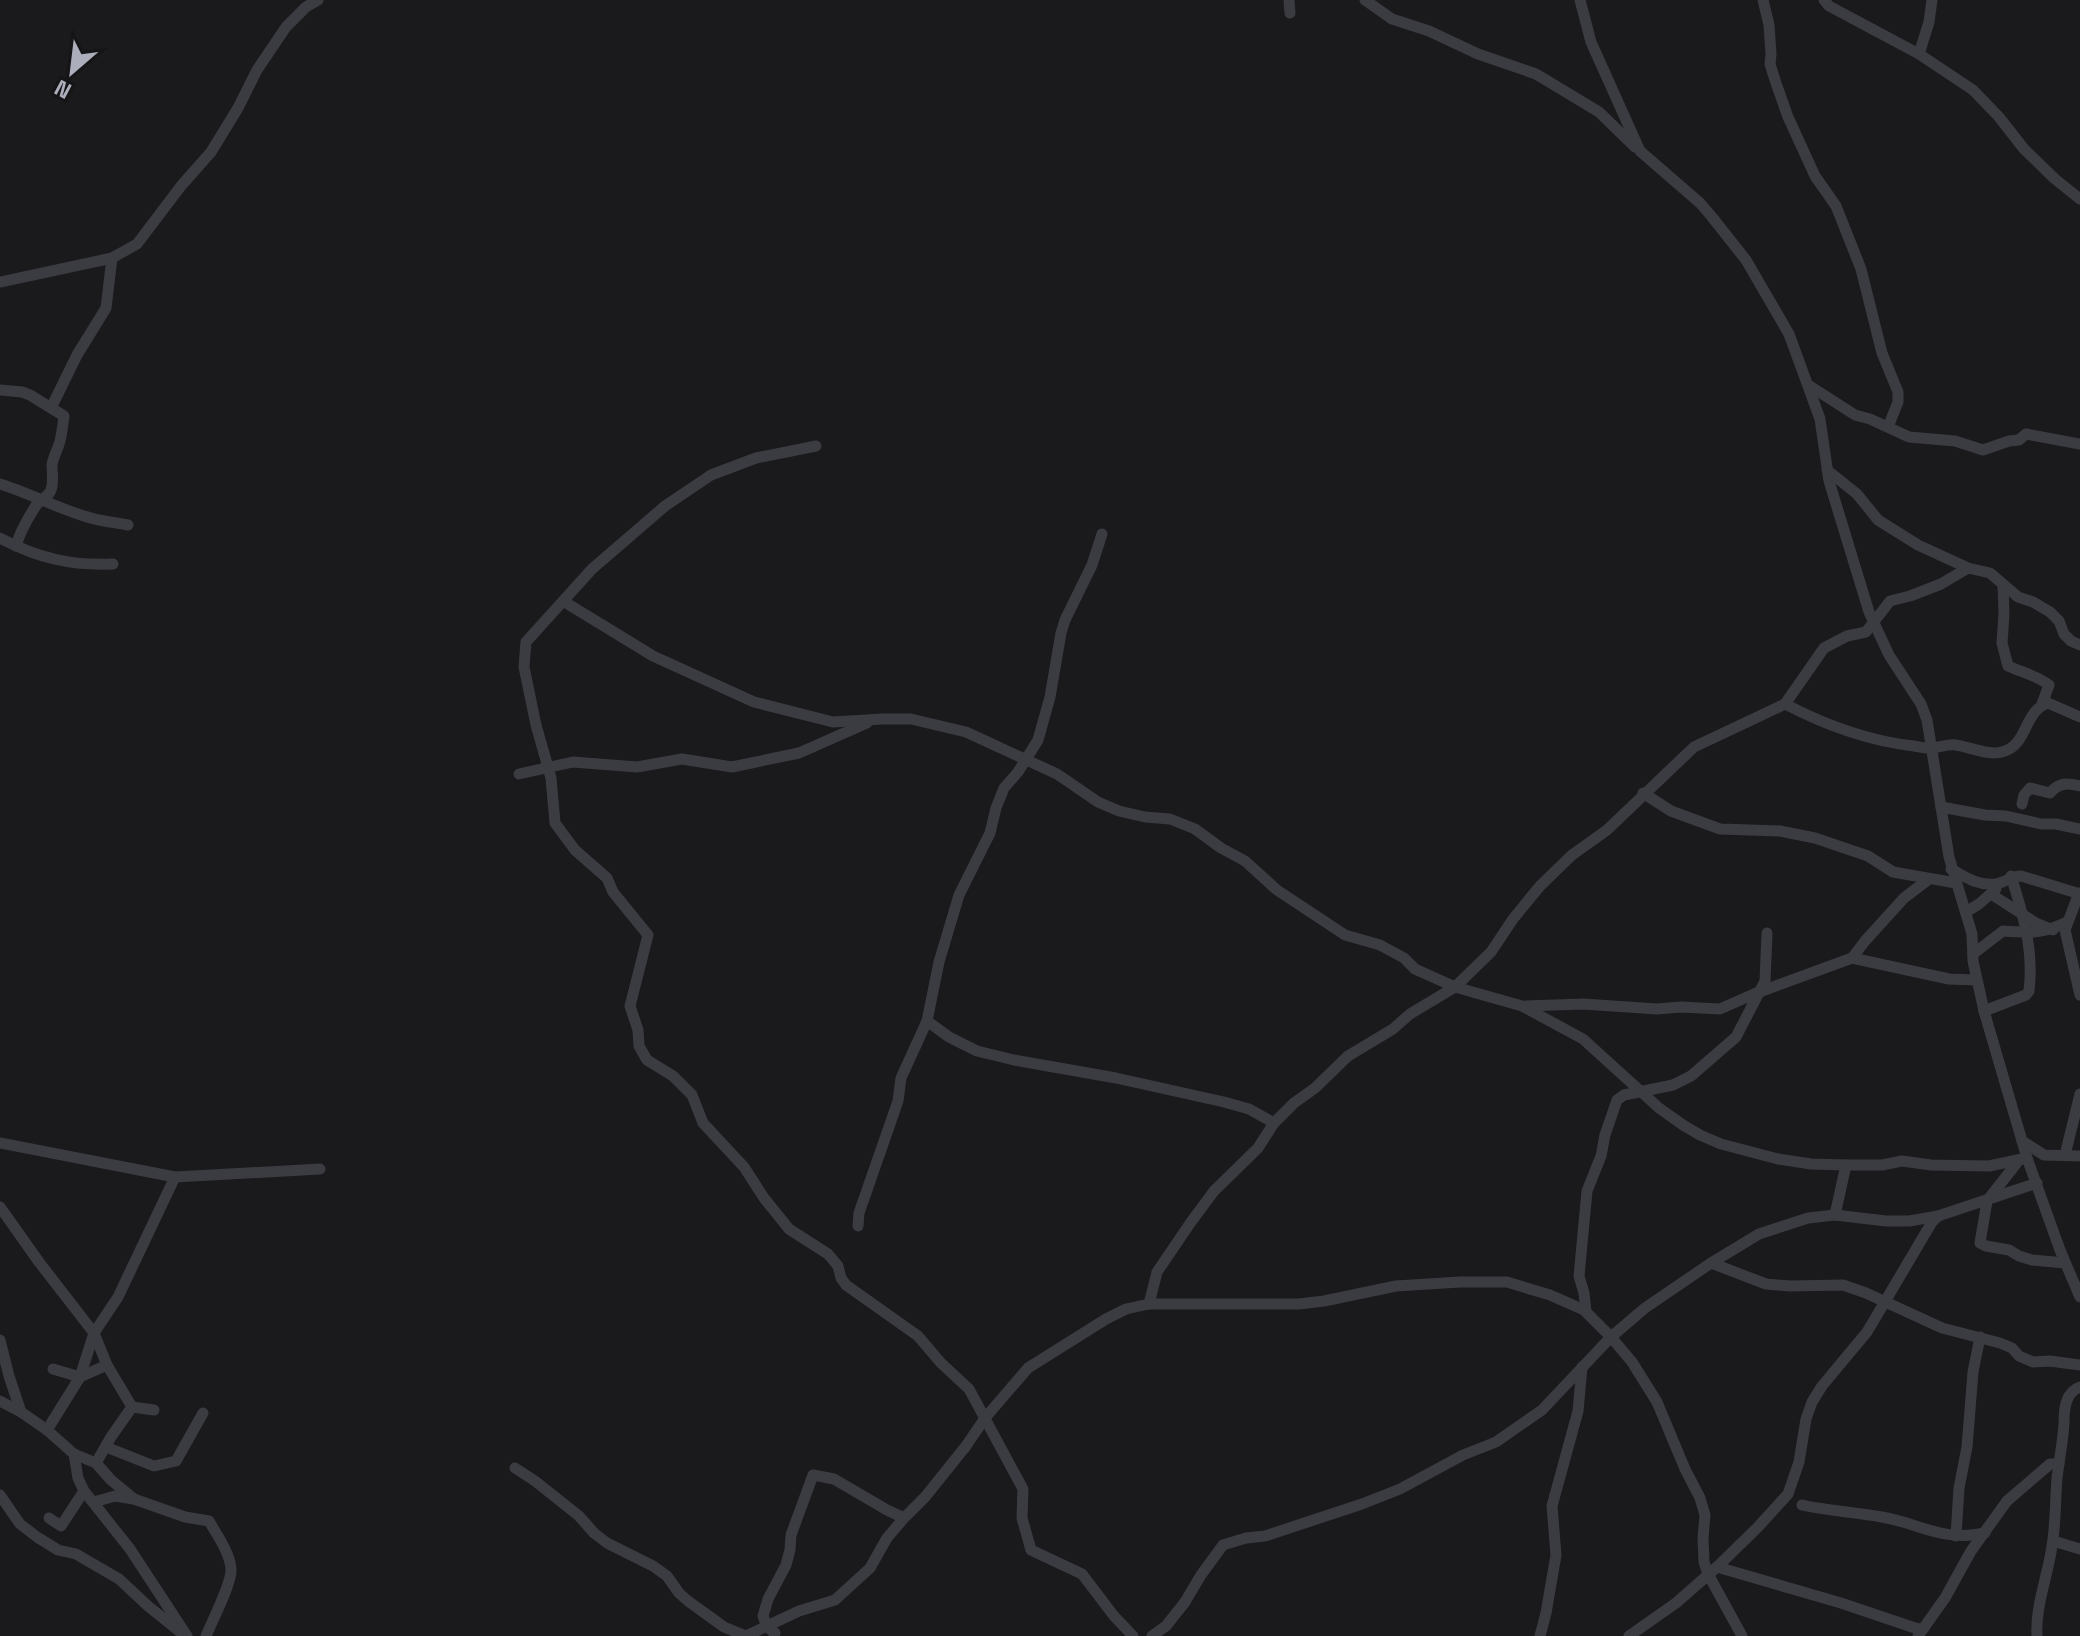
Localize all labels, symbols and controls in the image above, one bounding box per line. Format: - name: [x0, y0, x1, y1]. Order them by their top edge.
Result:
- north arrow: [32, 32, 112, 112]
- text: N: [50, 74, 76, 105]

